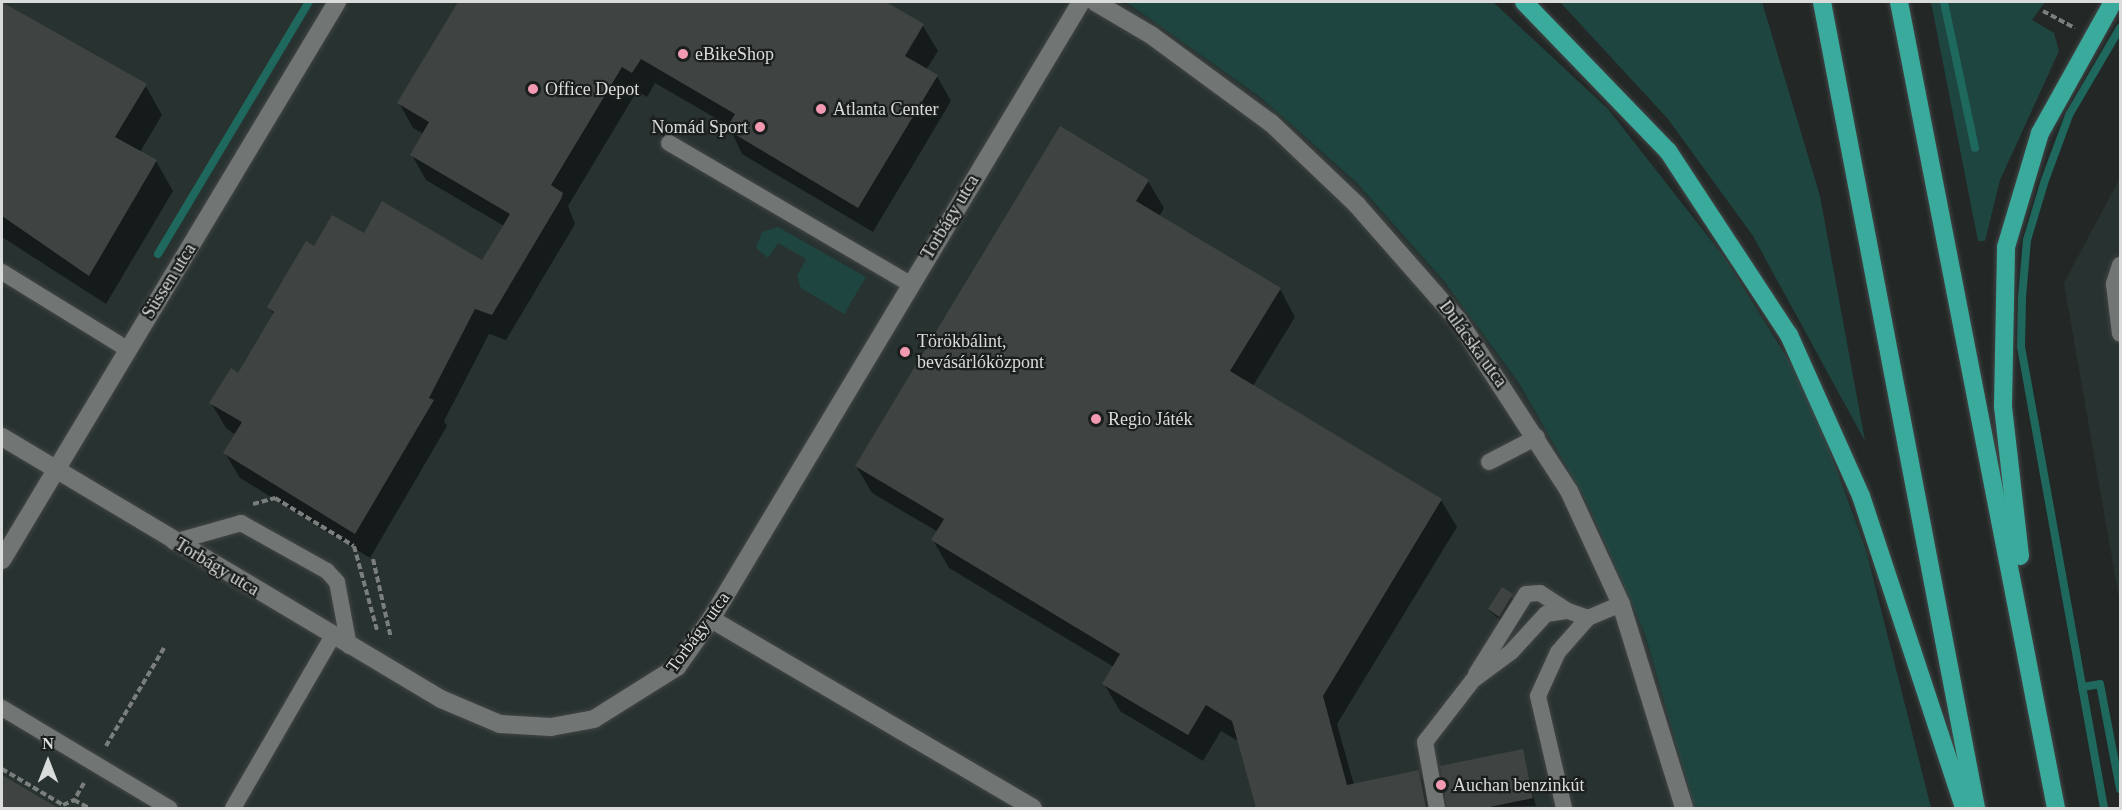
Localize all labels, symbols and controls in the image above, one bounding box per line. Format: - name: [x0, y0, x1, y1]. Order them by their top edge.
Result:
- place label: eBikeShop: [695, 43, 774, 65]
- marker: eBikeShop: [676, 47, 690, 61]
- place label: Office Depot: [545, 78, 639, 100]
- marker: Office Depot: [526, 82, 540, 96]
- place label: Atlanta Center: [833, 98, 938, 120]
- marker: Atlanta Center: [814, 102, 828, 116]
- place label: Nomád Sport: [652, 116, 748, 138]
- marker: Nomád Sport: [753, 120, 767, 134]
- street label: Torbágy utca: [916, 171, 984, 263]
- street label: Süssen utca: [137, 239, 201, 323]
- street label: Dulácska utca: [1434, 297, 1512, 391]
- place label: Törökbálint, bevásárlóközpont: [917, 331, 1044, 374]
- marker: Törökbálint, bevásárlóközpont: [898, 345, 912, 359]
- place label: Regio Játék: [1108, 408, 1192, 430]
- marker: Regio Játék: [1089, 412, 1103, 426]
- street label: Torbágy utca: [171, 533, 263, 601]
- street label: Torbágy utca: [662, 588, 734, 676]
- north arrow: [18, 732, 78, 792]
- text: N: [42, 735, 54, 752]
- place label: Auchan benzinkút: [1453, 774, 1584, 796]
- marker: Auchan benzinkút: [1434, 778, 1448, 792]

